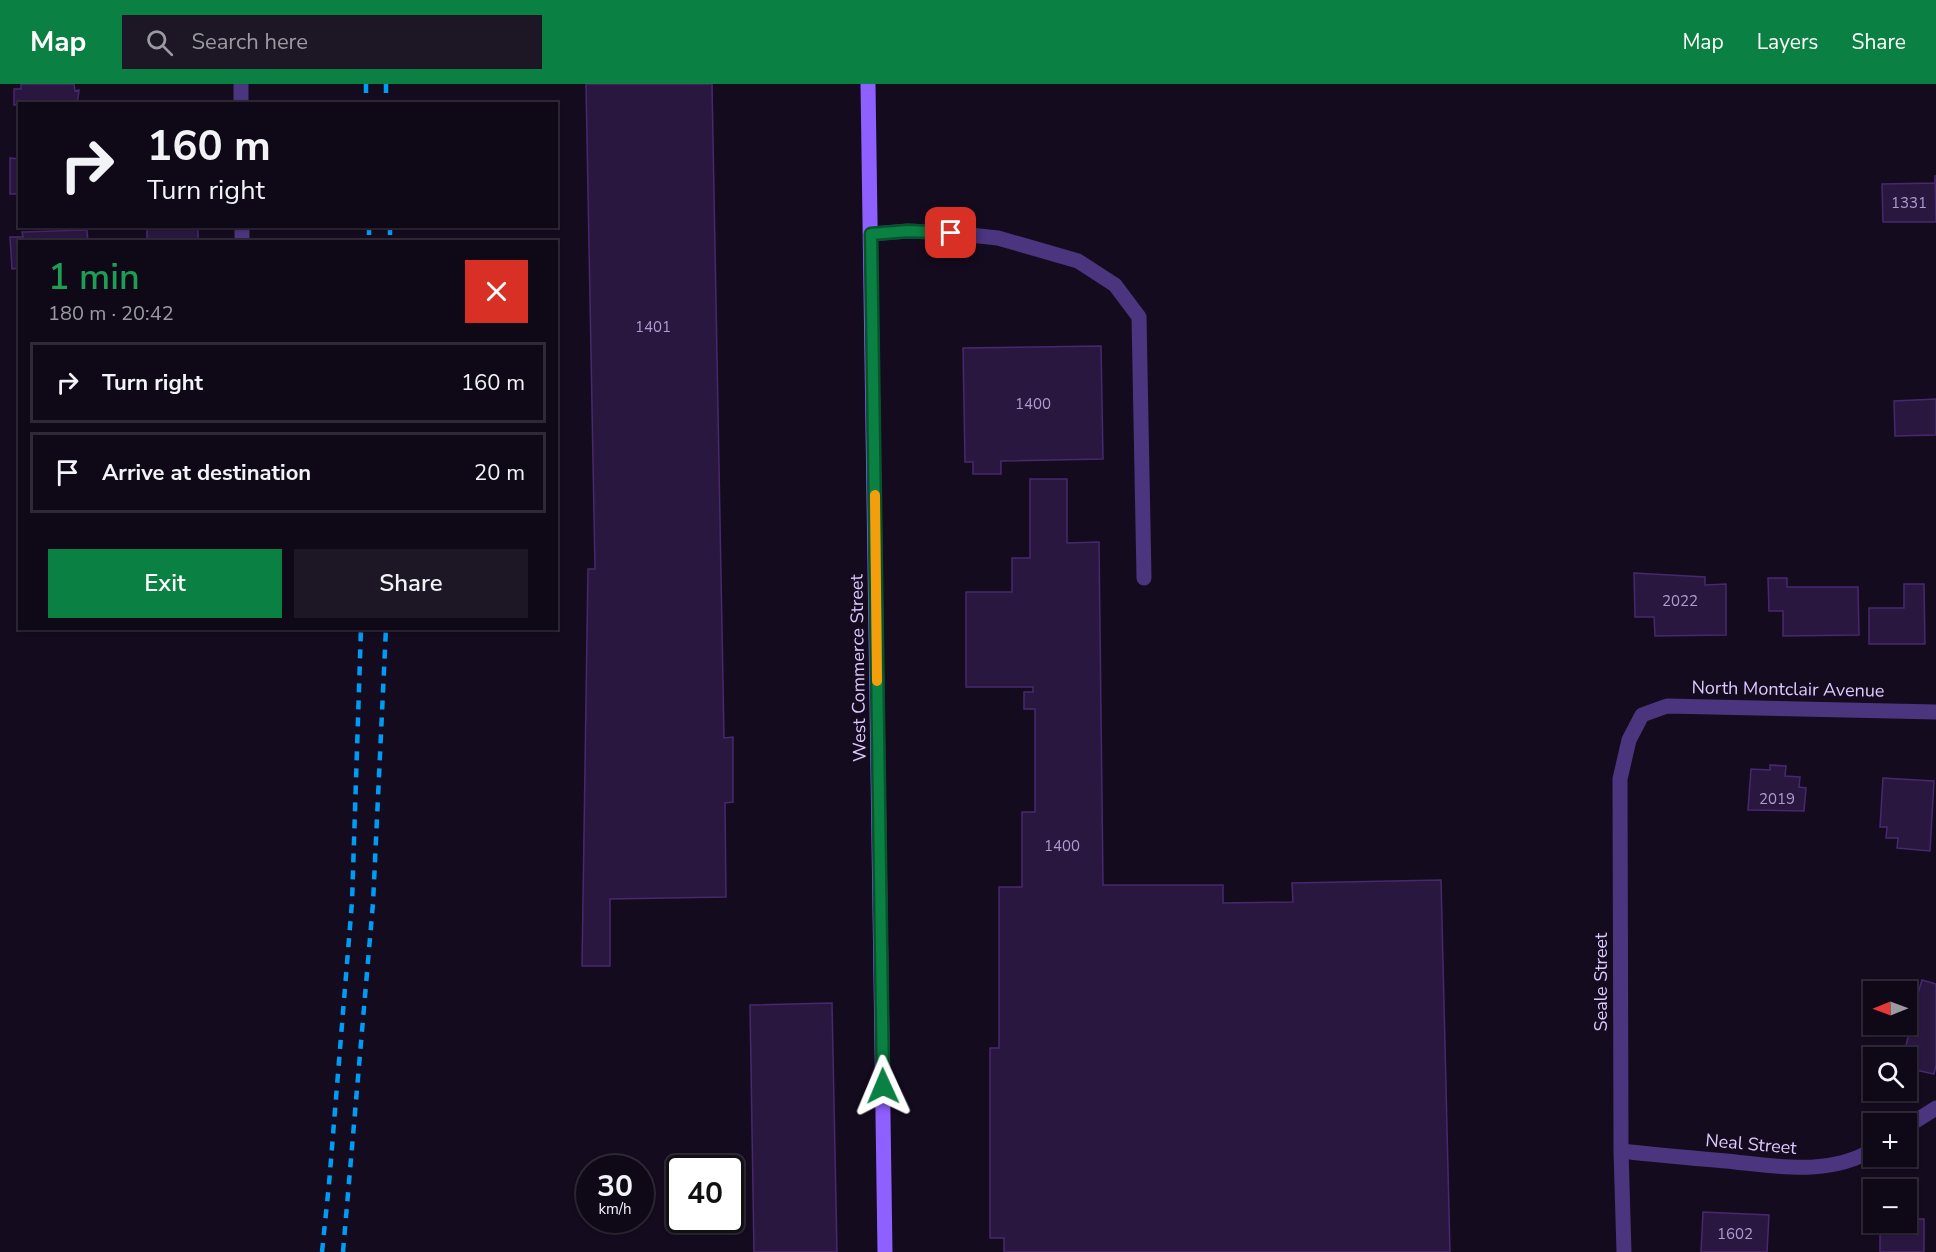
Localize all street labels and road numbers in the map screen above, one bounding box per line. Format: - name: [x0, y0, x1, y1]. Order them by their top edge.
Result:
- street label: West Commerce Street: [844, 573, 872, 762]
- street label: North Montclair Avenue: [1691, 675, 1885, 703]
- street label: Seale Street: [1589, 932, 1613, 1031]
- street label: Neal Street: [1704, 1128, 1798, 1160]

